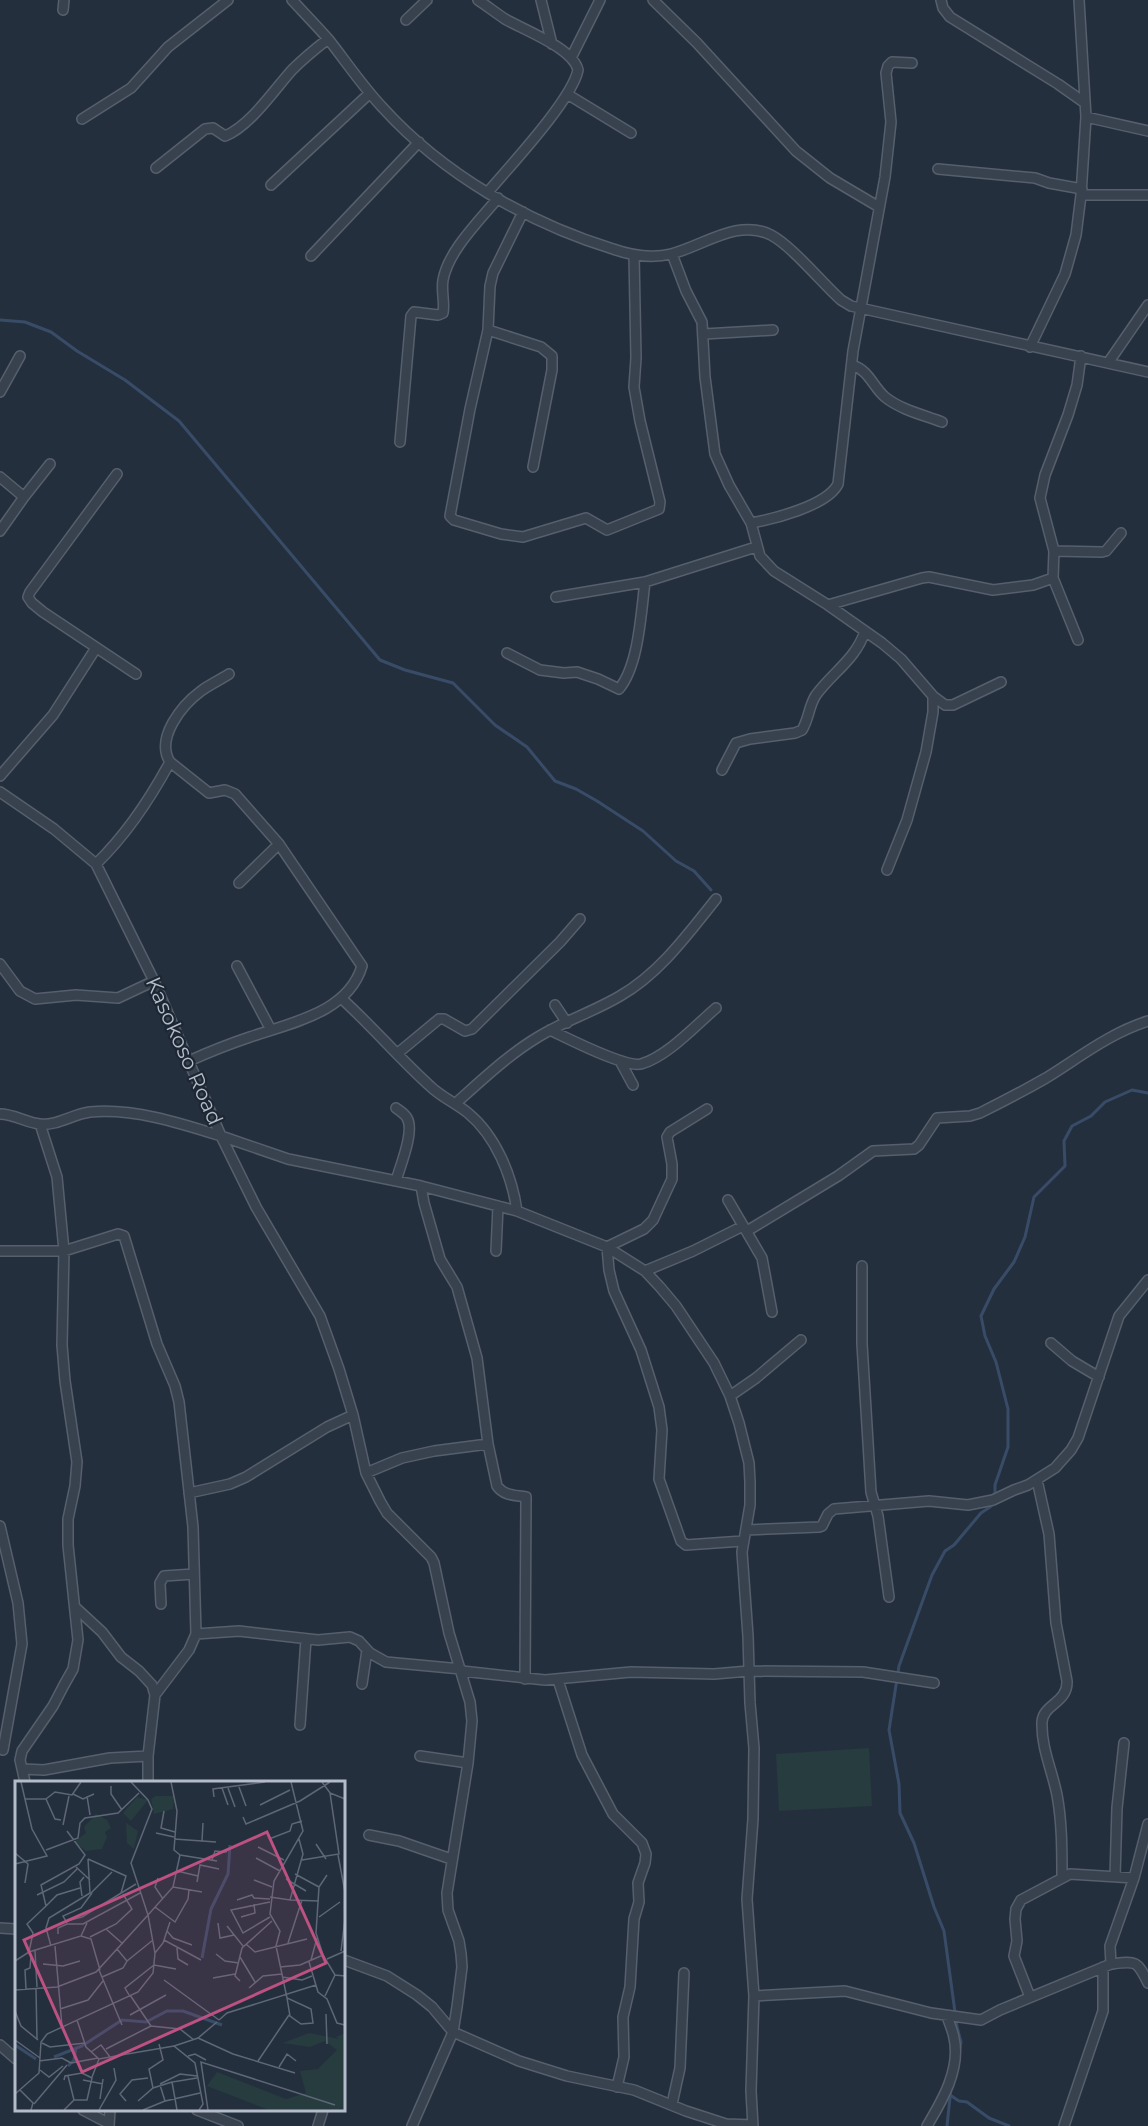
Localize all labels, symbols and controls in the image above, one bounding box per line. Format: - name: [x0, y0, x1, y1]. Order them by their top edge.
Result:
- street label: Kasokoso Road: [141, 973, 228, 1129]
- inset map: [15, 1781, 345, 2111]

